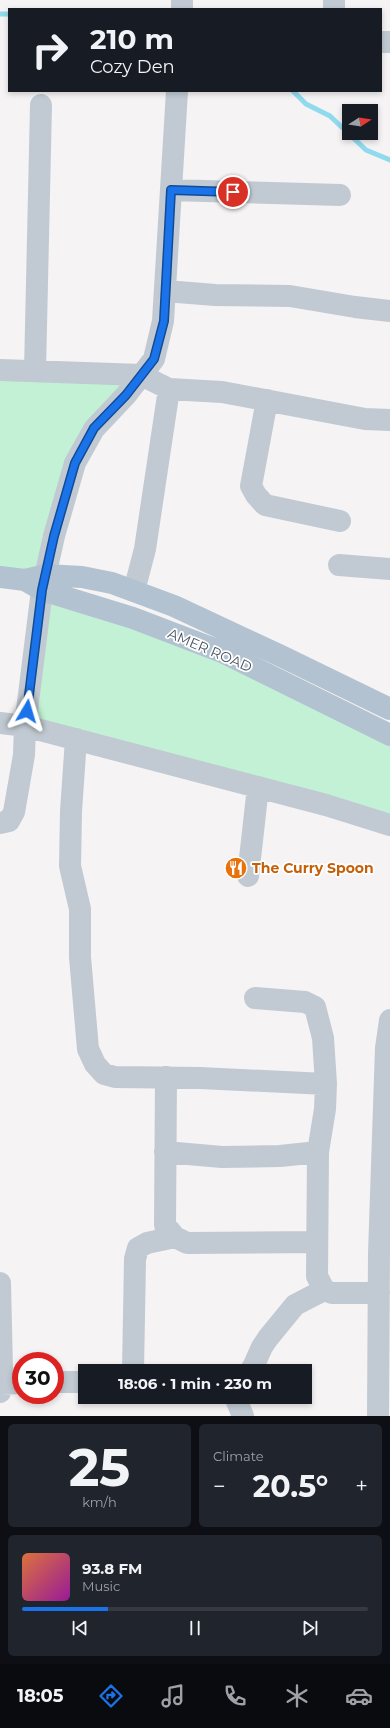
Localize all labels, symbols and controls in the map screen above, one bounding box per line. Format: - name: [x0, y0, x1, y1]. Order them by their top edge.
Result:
- text: 210 m: [90, 22, 174, 56]
- icon: right: [24, 24, 76, 76]
- text: Cozy Den: [90, 56, 175, 78]
- north arrow: [342, 104, 378, 140]
- map controls: [342, 104, 378, 140]
- pin: [216, 175, 250, 209]
- icon: arrive: [222, 181, 244, 203]
- street label: AMER ROAD: [165, 624, 255, 676]
- position arrow: [6, 690, 48, 732]
- restaurant icon: The Curry Spoon: [223, 855, 249, 881]
- place label: The Curry Spoon: [252, 859, 374, 877]
- speed limit sign: 30: [12, 1352, 64, 1404]
- text: 18:06 · 1 min · 230 m: [118, 1374, 272, 1393]
- text: 25: [69, 1436, 130, 1499]
- text: Climate: [213, 1448, 264, 1464]
- text: 20.5°: [253, 1468, 328, 1505]
- text: −: [213, 1473, 226, 1500]
- text: +: [355, 1473, 368, 1500]
- text: km/h: [82, 1494, 117, 1510]
- text: 93.8 FM: [82, 1559, 142, 1578]
- text: Music: [82, 1578, 120, 1594]
- icon: previous: [69, 1617, 91, 1639]
- icon: pause: [184, 1617, 206, 1639]
- icon: next: [299, 1617, 321, 1639]
- icon: directions: [97, 1682, 125, 1710]
- icon: music: [159, 1682, 187, 1710]
- icon: phone: [221, 1682, 249, 1710]
- icon: climate: [283, 1682, 311, 1710]
- icon: car: [345, 1682, 373, 1710]
- text: 18:05: [17, 1685, 64, 1707]

